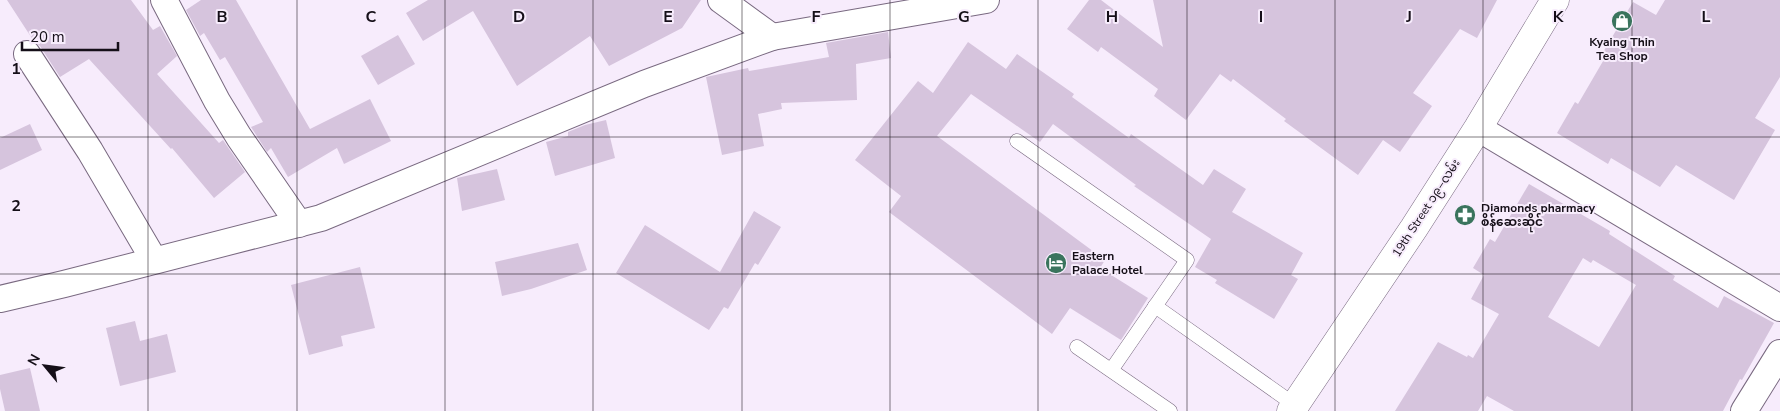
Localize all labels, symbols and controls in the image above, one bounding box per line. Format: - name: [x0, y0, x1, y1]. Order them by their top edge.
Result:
- text: B: [216, 6, 228, 28]
- text: C: [366, 6, 377, 28]
- text: D: [513, 6, 525, 28]
- text: E: [663, 6, 673, 28]
- text: F: [812, 6, 821, 28]
- text: G: [958, 6, 970, 28]
- text: H: [1106, 6, 1118, 28]
- text: I: [1259, 6, 1263, 28]
- text: J: [1405, 6, 1412, 28]
- text: K: [1553, 6, 1565, 28]
- text: L: [1702, 6, 1711, 28]
- shop icon: Kyaing Thin Tea Shop: [1610, 9, 1634, 33]
- scale bar: [22, 20, 119, 52]
- text: 20 m: [30, 27, 65, 47]
- place label: Kyaing Thin Tea Shop: [1589, 34, 1655, 64]
- text: 1: [11, 58, 21, 80]
- street label: 19th Street ၁၉−လမ်း: [1388, 156, 1465, 261]
- text: 2: [11, 195, 21, 217]
- place label: Diamonds pharmacy စိန်ဆေးဆိုင်: [1481, 200, 1596, 233]
- pharmacy icon: Diamonds pharmacy စိန်ဆေးဆိုင်: [1453, 203, 1477, 227]
- place label: Eastern Palace Hotel: [1072, 248, 1143, 278]
- hotel icon: Eastern Palace Hotel: [1044, 251, 1068, 275]
- north arrow: [20, 341, 70, 391]
- text: N: [23, 351, 45, 369]

